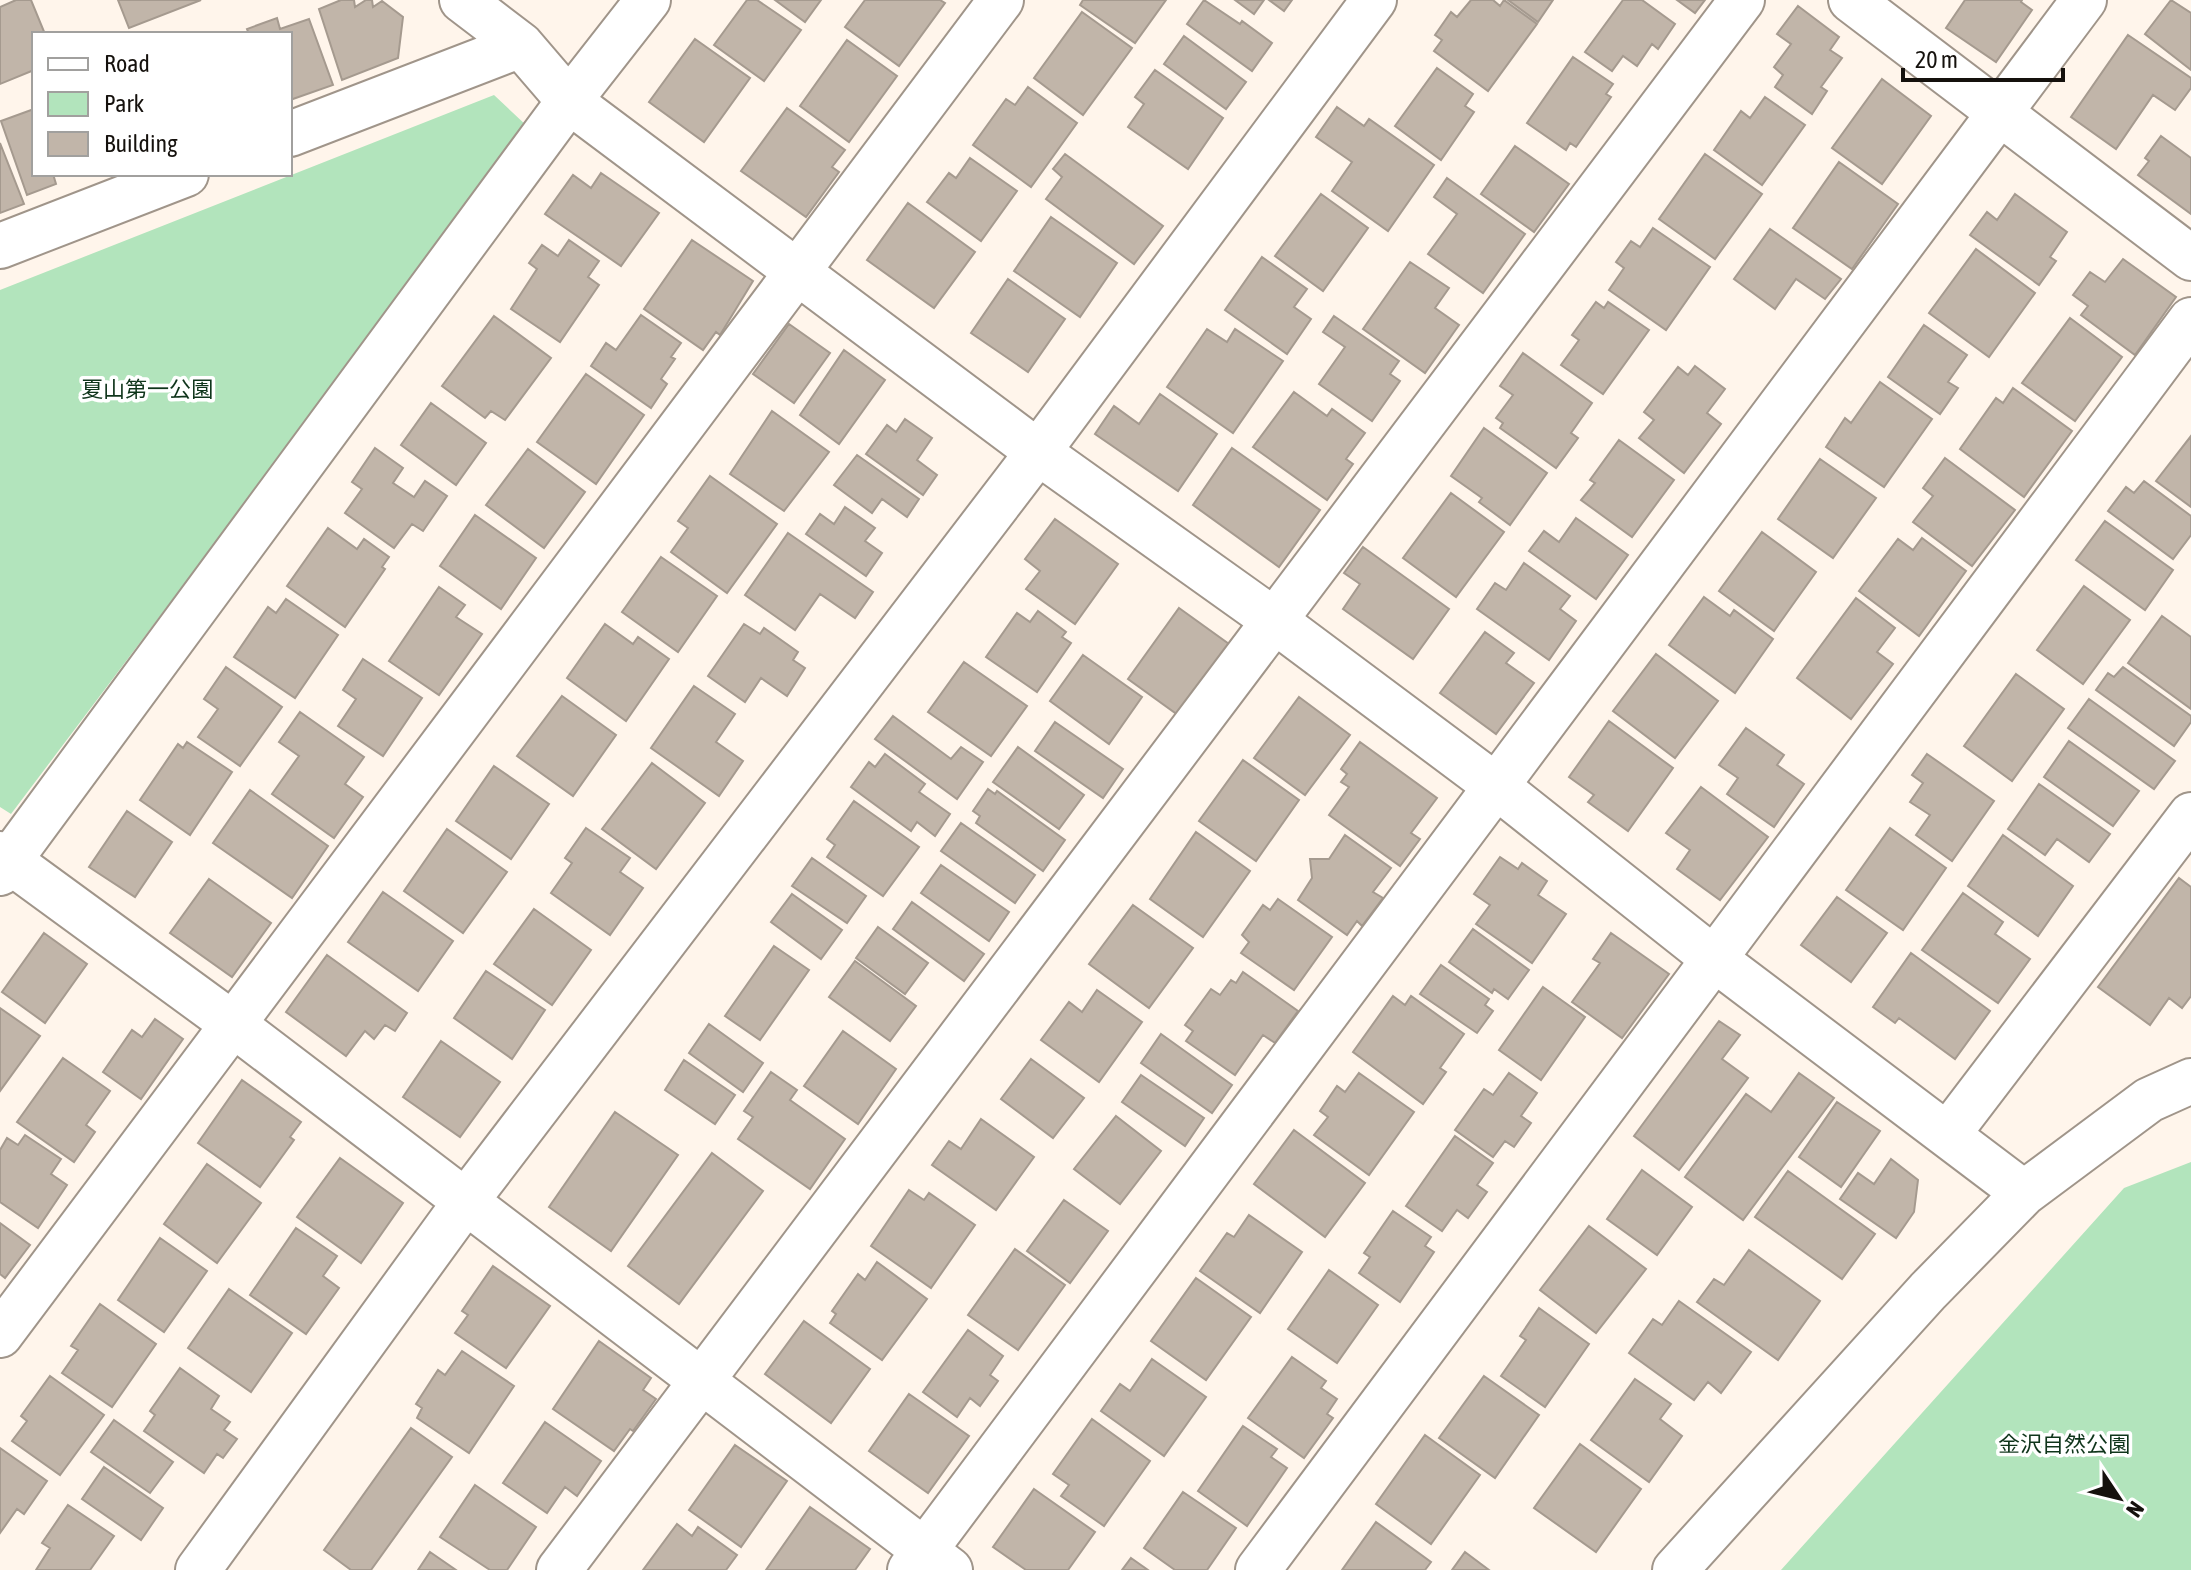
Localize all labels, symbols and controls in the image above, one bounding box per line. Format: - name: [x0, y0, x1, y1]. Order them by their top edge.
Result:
- legend: [32, 32, 292, 176]
- scale bar: [1903, 32, 2063, 82]
- text: 20 m: [1915, 46, 1958, 73]
- text: Road: [104, 50, 150, 77]
- text: Park: [104, 90, 145, 117]
- text: Building: [104, 130, 178, 157]
- park label: 夏山第一公園: [81, 376, 213, 402]
- park label: 金沢自然公園: [1998, 1431, 2130, 1457]
- north arrow: [2079, 1458, 2159, 1538]
- text: N: [2121, 1497, 2150, 1522]

